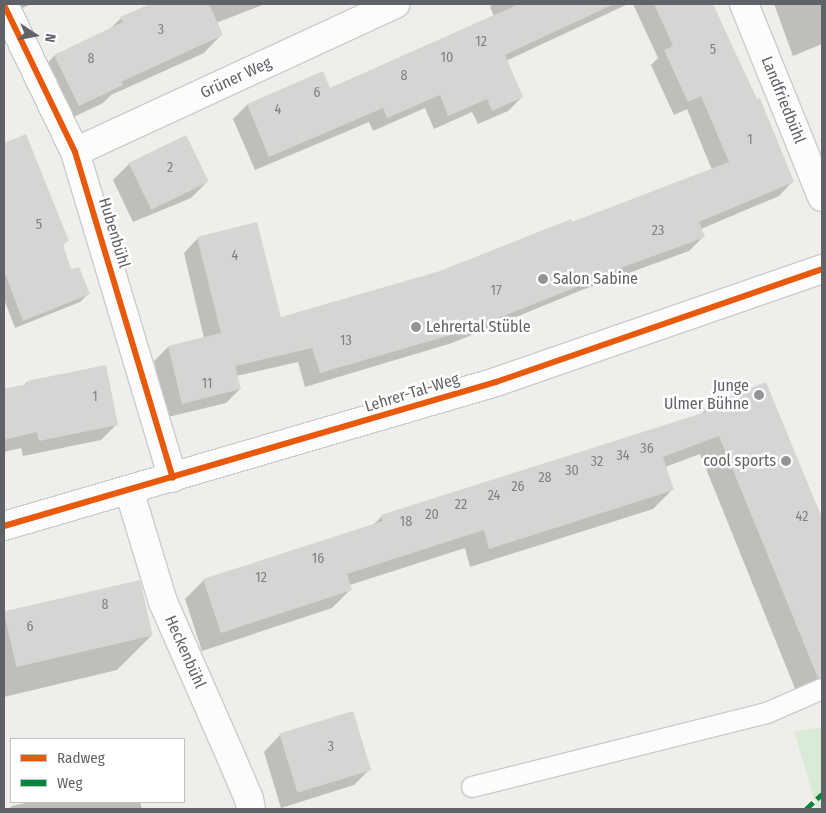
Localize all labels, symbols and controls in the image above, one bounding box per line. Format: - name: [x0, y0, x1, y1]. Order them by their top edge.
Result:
- north arrow: [10, 10, 60, 60]
- house number: 3: [158, 22, 164, 38]
- text: N: [41, 32, 59, 44]
- house number: 12: [475, 34, 487, 50]
- house number: 5: [710, 42, 716, 58]
- house number: 10: [441, 50, 453, 66]
- house number: 8: [88, 51, 94, 67]
- street label: Grüner Weg: [197, 53, 275, 103]
- street label: Landfriedbühl: [757, 54, 809, 146]
- house number: 8: [401, 68, 407, 84]
- house number: 6: [314, 85, 320, 101]
- house number: 4: [275, 102, 281, 118]
- house number: 1: [747, 132, 753, 148]
- house number: 2: [167, 160, 173, 176]
- street label: Hubenbühl: [94, 196, 134, 270]
- house number: 5: [36, 217, 42, 233]
- house number: 23: [652, 223, 664, 239]
- house number: 4: [232, 248, 238, 264]
- place label: Salon Sabine: [553, 269, 638, 289]
- marker: Salon Sabine: [537, 273, 549, 285]
- house number: 17: [490, 283, 502, 299]
- place label: Lehrertal Stüble: [426, 317, 531, 337]
- marker: Lehrertal Stüble: [410, 321, 422, 333]
- house number: 13: [340, 333, 352, 349]
- street label: Lehrer-Tal-Weg: [362, 370, 462, 416]
- house number: 11: [202, 376, 212, 392]
- place label: Junge Ulmer Bühne: [664, 376, 749, 414]
- house number: 1: [92, 389, 98, 405]
- marker: Junge Ulmer Bühne: [753, 389, 765, 401]
- house number: 36: [640, 441, 654, 457]
- house number: 34: [616, 448, 630, 464]
- place label: cool sports: [703, 451, 776, 471]
- house number: 32: [591, 454, 603, 470]
- marker: cool sports: [780, 455, 792, 467]
- house number: 30: [565, 463, 579, 479]
- house number: 28: [538, 470, 552, 486]
- house number: 26: [511, 479, 525, 495]
- house number: 24: [488, 488, 500, 504]
- house number: 22: [455, 497, 467, 513]
- house number: 20: [425, 507, 439, 523]
- house number: 42: [796, 509, 808, 525]
- house number: 18: [400, 514, 412, 530]
- house number: 16: [312, 551, 324, 567]
- house number: 12: [255, 570, 267, 586]
- house number: 8: [102, 597, 108, 613]
- street label: Heckenbühl: [160, 613, 210, 691]
- house number: 6: [27, 619, 33, 635]
- legend: [10, 738, 185, 803]
- house number: 3: [328, 739, 334, 755]
- text: Radweg: [57, 749, 105, 767]
- text: Weg: [57, 774, 83, 792]

